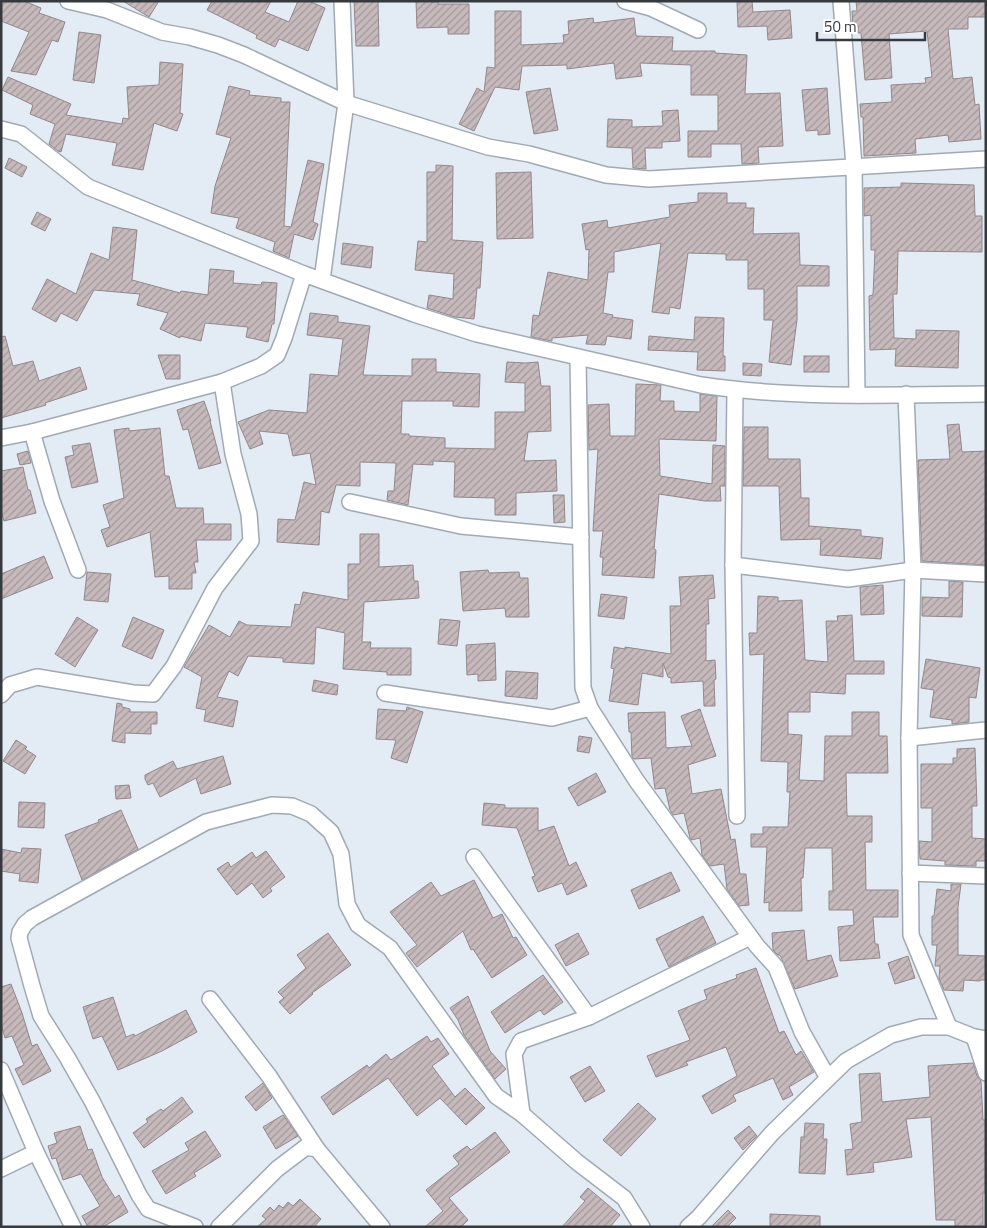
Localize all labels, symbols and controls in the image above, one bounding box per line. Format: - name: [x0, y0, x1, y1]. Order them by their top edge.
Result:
- scale bar: [817, 10, 924, 42]
- text: 50 m: [824, 15, 857, 38]

